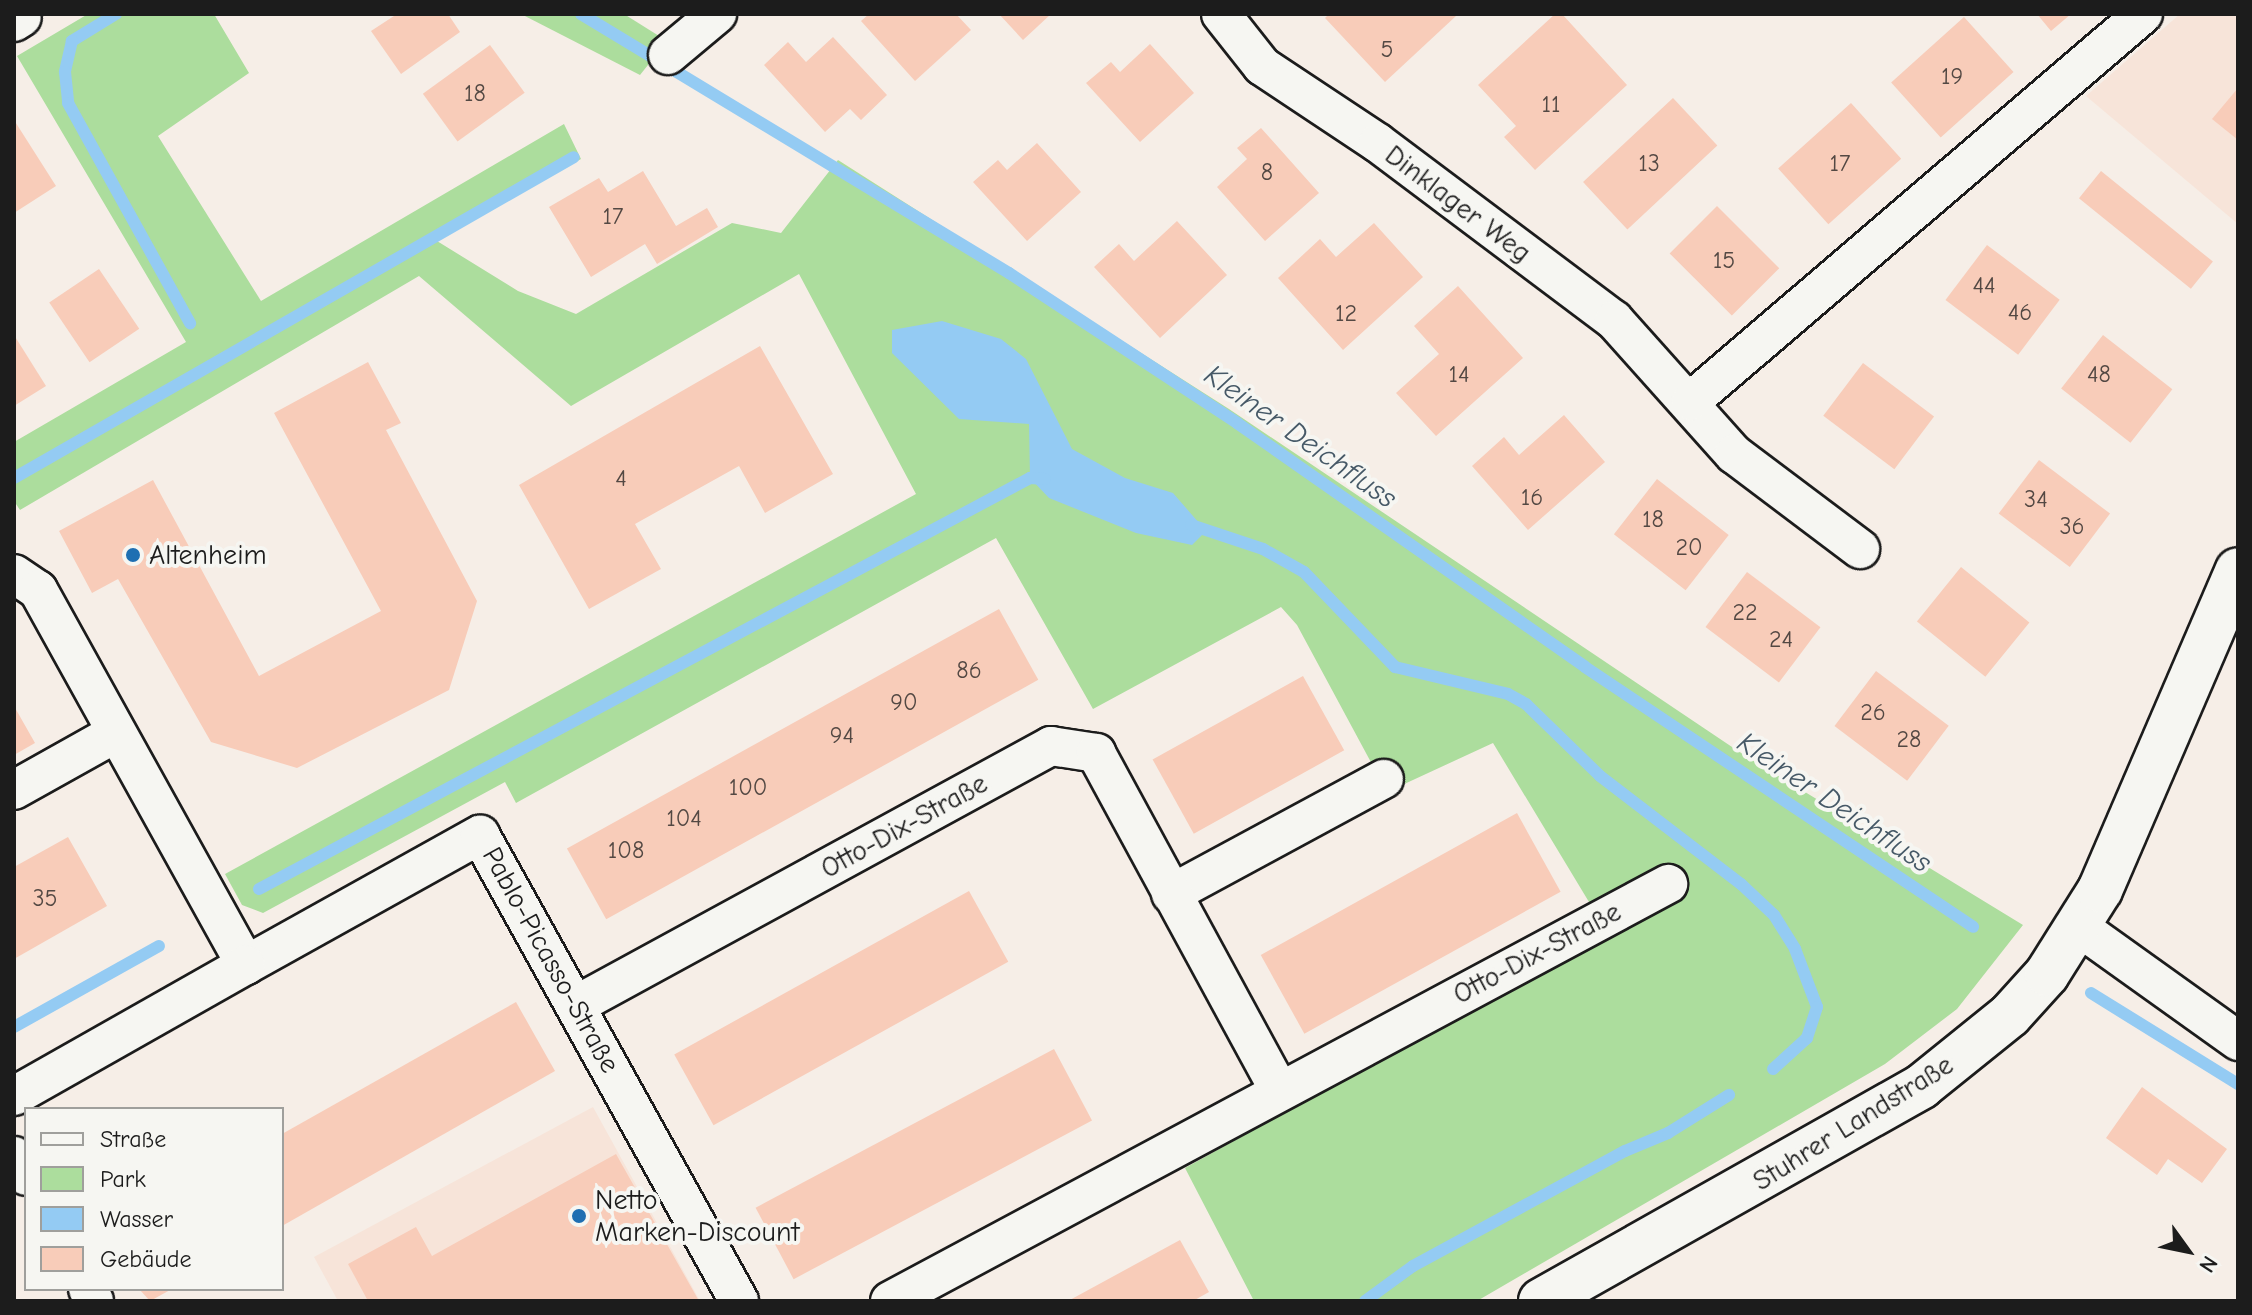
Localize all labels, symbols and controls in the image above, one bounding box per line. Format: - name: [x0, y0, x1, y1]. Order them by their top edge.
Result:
- house number: 5: [1380, 36, 1394, 64]
- house number: 19: [1941, 63, 1963, 91]
- house number: 18: [464, 80, 486, 108]
- house number: 11: [1541, 91, 1561, 119]
- street label: Dinklager Weg: [1378, 138, 1538, 270]
- house number: 13: [1638, 150, 1660, 178]
- house number: 17: [1830, 150, 1850, 178]
- house number: 8: [1261, 159, 1273, 187]
- house number: 17: [603, 203, 623, 231]
- house number: 15: [1713, 247, 1735, 275]
- house number: 44: [1972, 272, 1996, 300]
- house number: 46: [2008, 299, 2032, 327]
- house number: 12: [1335, 300, 1357, 328]
- water label: Kleiner Deichfluss: [1197, 357, 1403, 517]
- house number: 14: [1448, 361, 1470, 389]
- house number: 48: [2087, 361, 2111, 389]
- house number: 4: [615, 465, 627, 493]
- house number: 16: [1521, 484, 1543, 512]
- house number: 34: [2024, 486, 2048, 514]
- house number: 18: [1642, 506, 1664, 534]
- house number: 36: [2059, 513, 2085, 541]
- house number: 20: [1675, 534, 1703, 562]
- place label: Altenheim: [149, 538, 267, 572]
- marker: Altenheim: [124, 546, 142, 564]
- house number: 22: [1732, 599, 1758, 627]
- house number: 24: [1769, 626, 1793, 654]
- house number: 86: [956, 657, 982, 685]
- house number: 90: [890, 689, 918, 717]
- house number: 26: [1860, 699, 1886, 727]
- house number: 94: [830, 722, 854, 750]
- water label: Kleiner Deichfluss: [1730, 725, 1938, 881]
- house number: 28: [1897, 726, 1921, 754]
- street label: Otto-Dix-Straße: [815, 766, 993, 886]
- house number: 100: [729, 774, 767, 802]
- house number: 104: [666, 805, 702, 833]
- house number: 108: [608, 837, 644, 865]
- street label: Pablo-Picasso-Straße: [475, 841, 627, 1079]
- house number: 35: [32, 885, 58, 913]
- street label: Otto-Dix-Straße: [1447, 895, 1627, 1011]
- street label: Stuhrer Landstraße: [1747, 1048, 1959, 1198]
- legend: [24, 1107, 284, 1291]
- text: Straße: [100, 1125, 166, 1153]
- text: Park: [100, 1165, 146, 1193]
- place label: Netto Marken-Discount: [595, 1183, 799, 1249]
- text: Wasser: [100, 1205, 173, 1233]
- marker: Netto Marken-Discount: [570, 1207, 588, 1225]
- north arrow: [2148, 1211, 2228, 1291]
- text: Gebäude: [100, 1245, 191, 1273]
- text: N: [2193, 1251, 2223, 1277]

